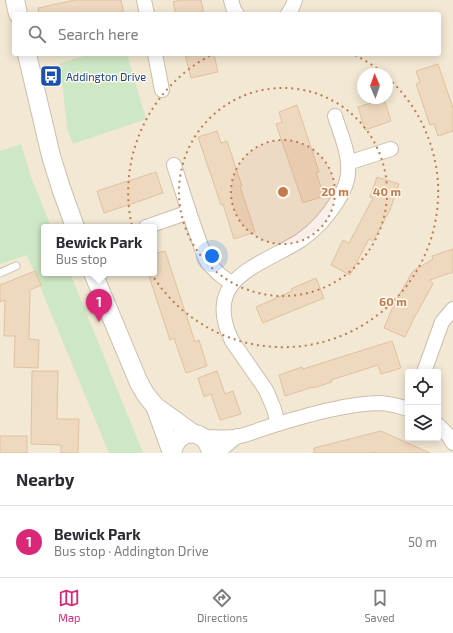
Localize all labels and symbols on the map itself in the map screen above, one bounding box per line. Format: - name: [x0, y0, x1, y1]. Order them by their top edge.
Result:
- bus stop icon: Addington Drive: [38, 63, 64, 89]
- north arrow: [357, 68, 393, 104]
- place label: Addington Drive: [66, 70, 146, 83]
- text: 20 m: [321, 184, 349, 198]
- text: 40 m: [373, 184, 401, 198]
- centre of rings: [276, 185, 290, 199]
- your location: [202, 246, 222, 266]
- pin: 1: [86, 289, 112, 322]
- text: 60 m: [379, 294, 407, 308]

